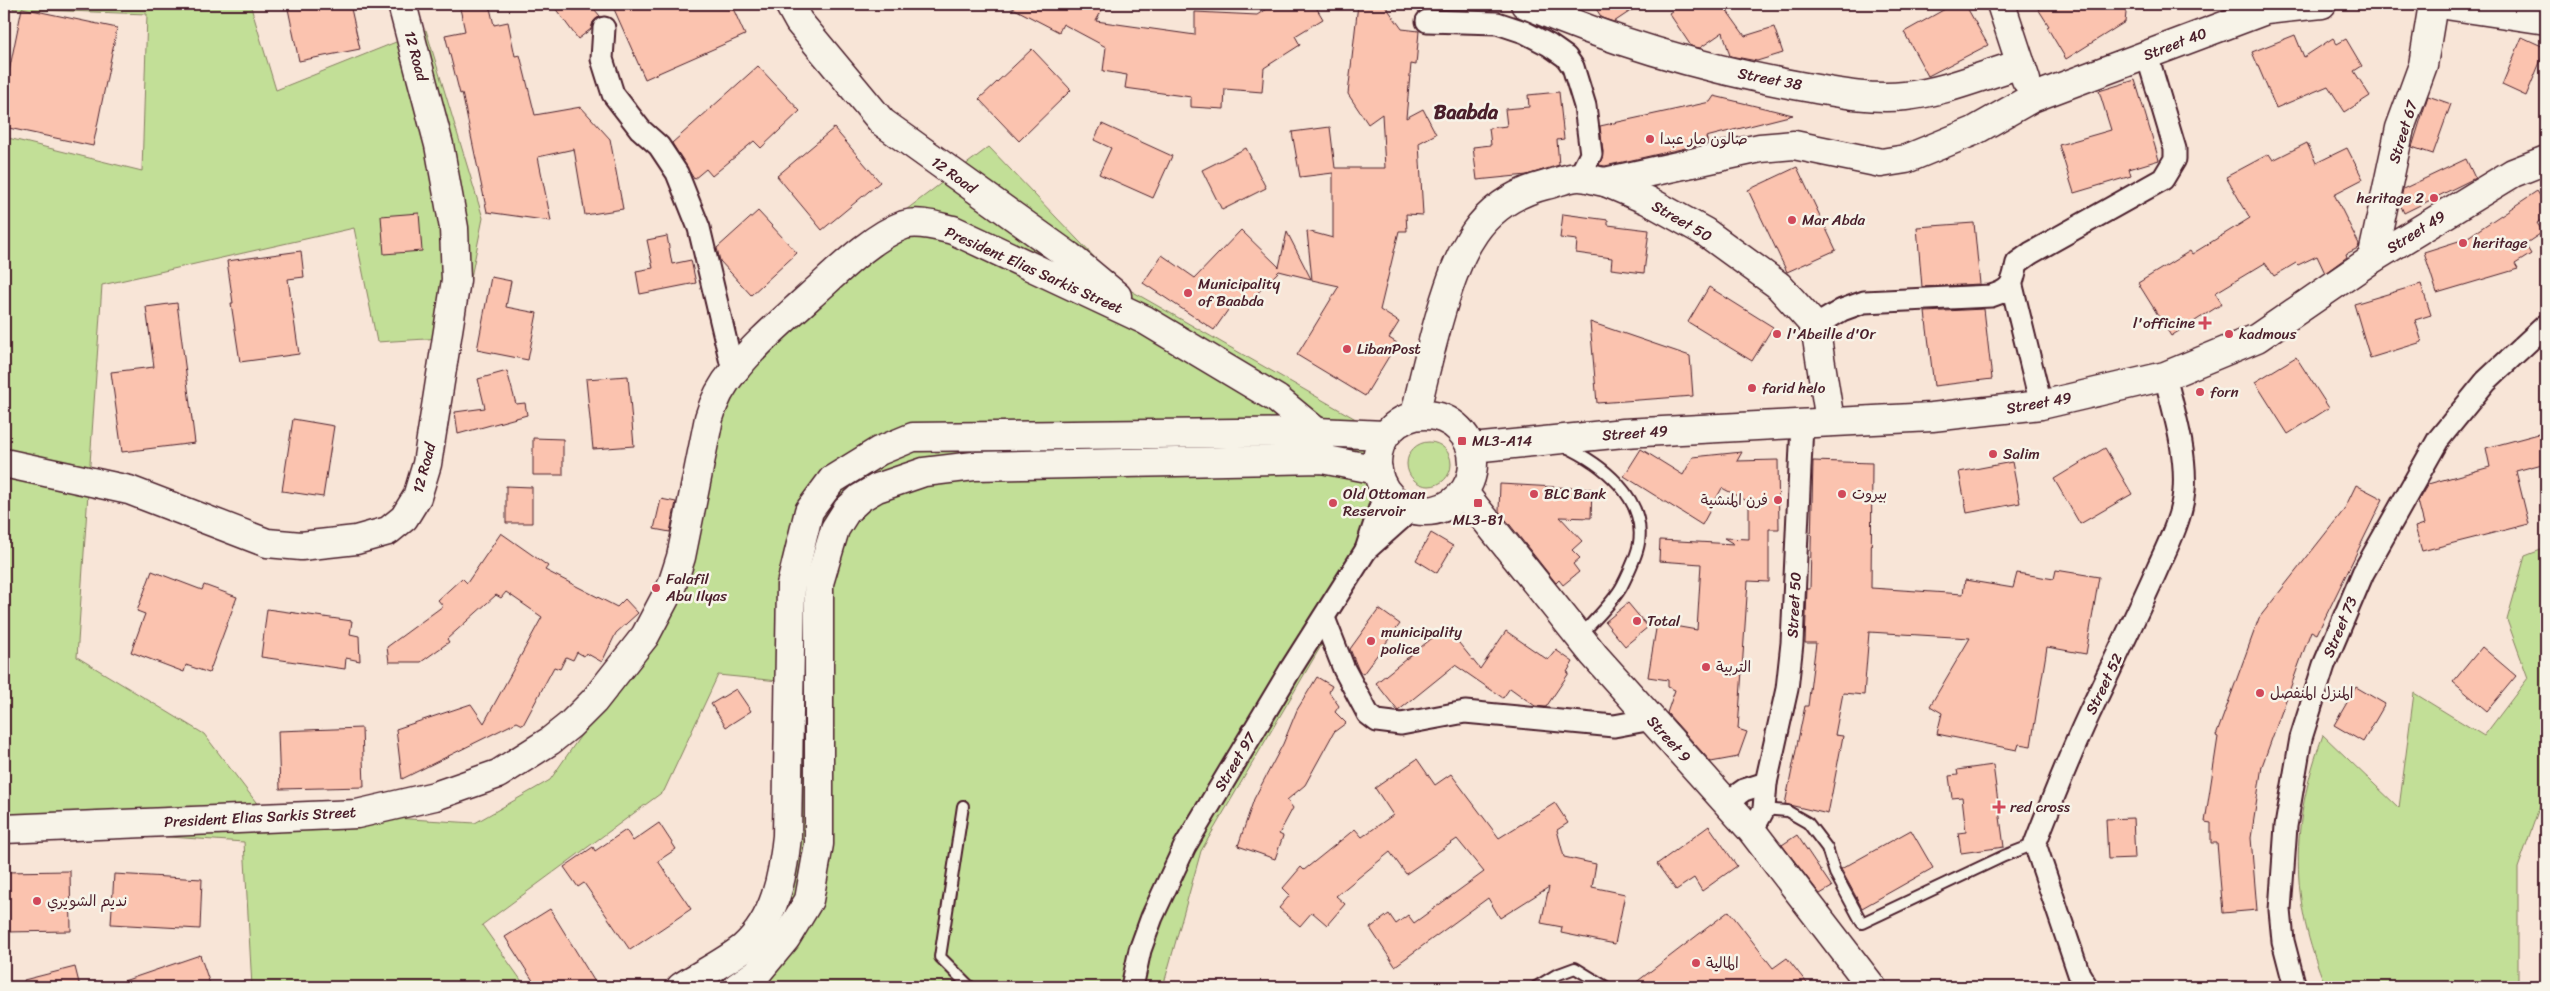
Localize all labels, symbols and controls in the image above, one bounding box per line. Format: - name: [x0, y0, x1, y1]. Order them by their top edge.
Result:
- street label: Street 40: [2139, 20, 2211, 68]
- street label: 12 Road: [397, 28, 435, 85]
- street label: Street 38: [1736, 60, 1804, 98]
- district label: Baabda: [1434, 95, 1499, 130]
- street label: Street 67: [2381, 96, 2425, 167]
- place label: صالون مار عبدا: [1660, 126, 1748, 152]
- marker: صالون مار عبدا: [1644, 133, 1656, 145]
- street label: 12 Road: [926, 149, 983, 201]
- place label: heritage 2: [2356, 185, 2424, 211]
- marker: heritage 2: [2428, 192, 2440, 204]
- street label: Street 50: [1647, 193, 1717, 249]
- street label: Street 49: [2381, 203, 2451, 261]
- place label: Mar Abda: [1802, 207, 1866, 233]
- marker: Mar Abda: [1786, 214, 1798, 226]
- street label: President Elias Sarkis Street: [941, 219, 1128, 321]
- place label: heritage: [2472, 230, 2528, 256]
- marker: heritage: [2457, 237, 2469, 249]
- place label: Municipality of Baabda: [1198, 271, 1281, 314]
- marker: Municipality of Baabda: [1182, 287, 1194, 299]
- place label: l'officine: [2133, 310, 2195, 336]
- marker: l'officine: [2199, 317, 2211, 329]
- place label: l'Abeille d'Or: [1787, 321, 1877, 347]
- place label: kadmous: [2239, 321, 2297, 347]
- marker: l'Abeille d'Or: [1771, 328, 1783, 340]
- marker: kadmous: [2223, 328, 2235, 340]
- place label: LibanPost: [1357, 336, 1421, 362]
- marker: LibanPost: [1341, 343, 1353, 355]
- place label: farid helo: [1762, 375, 1826, 401]
- place label: forn: [2210, 379, 2239, 405]
- marker: farid helo: [1746, 382, 1758, 394]
- street label: Street 49: [2004, 384, 2074, 422]
- marker: forn: [2194, 386, 2206, 398]
- street label: Street 49: [1601, 418, 1669, 448]
- place label: ML3-A14: [1472, 428, 1532, 454]
- marker: ML3-A14: [1456, 435, 1468, 447]
- street label: 12 Road: [405, 439, 443, 496]
- place label: Salim: [2003, 441, 2040, 467]
- marker: Salim: [1987, 448, 1999, 460]
- place label: Old Ottoman Reservoir: [1343, 481, 1426, 524]
- place label: BLC Bank: [1544, 481, 1606, 507]
- place label: بيروت: [1852, 481, 1887, 507]
- place label: فرن المنشية: [1701, 487, 1768, 513]
- marker: BLC Bank: [1528, 488, 1540, 500]
- marker: بيروت: [1836, 488, 1848, 500]
- marker: فرن المنشية: [1772, 494, 1784, 506]
- marker: Old Ottoman Reservoir: [1327, 497, 1339, 509]
- marker: ML3-B1: [1472, 497, 1484, 509]
- place label: ML3-B1: [1453, 507, 1503, 533]
- place label: Falafil Abu Ilyas: [665, 566, 727, 609]
- street label: Street 50: [1779, 571, 1809, 639]
- marker: Falafil Abu Ilyas: [650, 582, 662, 594]
- street label: Street 73: [2315, 592, 2365, 662]
- place label: Total: [1647, 608, 1681, 634]
- marker: Total: [1631, 615, 1643, 627]
- place label: municipality police: [1380, 619, 1462, 662]
- marker: municipality police: [1365, 635, 1377, 647]
- street label: Street 52: [2078, 649, 2130, 719]
- place label: التربية: [1716, 654, 1751, 680]
- marker: التربية: [1700, 661, 1712, 673]
- place label: المنزل المنفصل: [2270, 680, 2353, 706]
- marker: المنزل المنفصل: [2254, 687, 2266, 699]
- street label: Street 9: [1640, 709, 1698, 769]
- street label: Street 97: [1207, 726, 1264, 797]
- place label: red cross: [2010, 794, 2071, 820]
- street label: President Elias Sarkis Street: [163, 799, 357, 835]
- marker: red cross: [1992, 800, 2006, 814]
- place label: نديم الشويري: [47, 888, 127, 914]
- marker: نديم الشويري: [31, 895, 43, 907]
- place label: المالية: [1706, 950, 1739, 976]
- marker: المالية: [1690, 957, 1702, 969]

